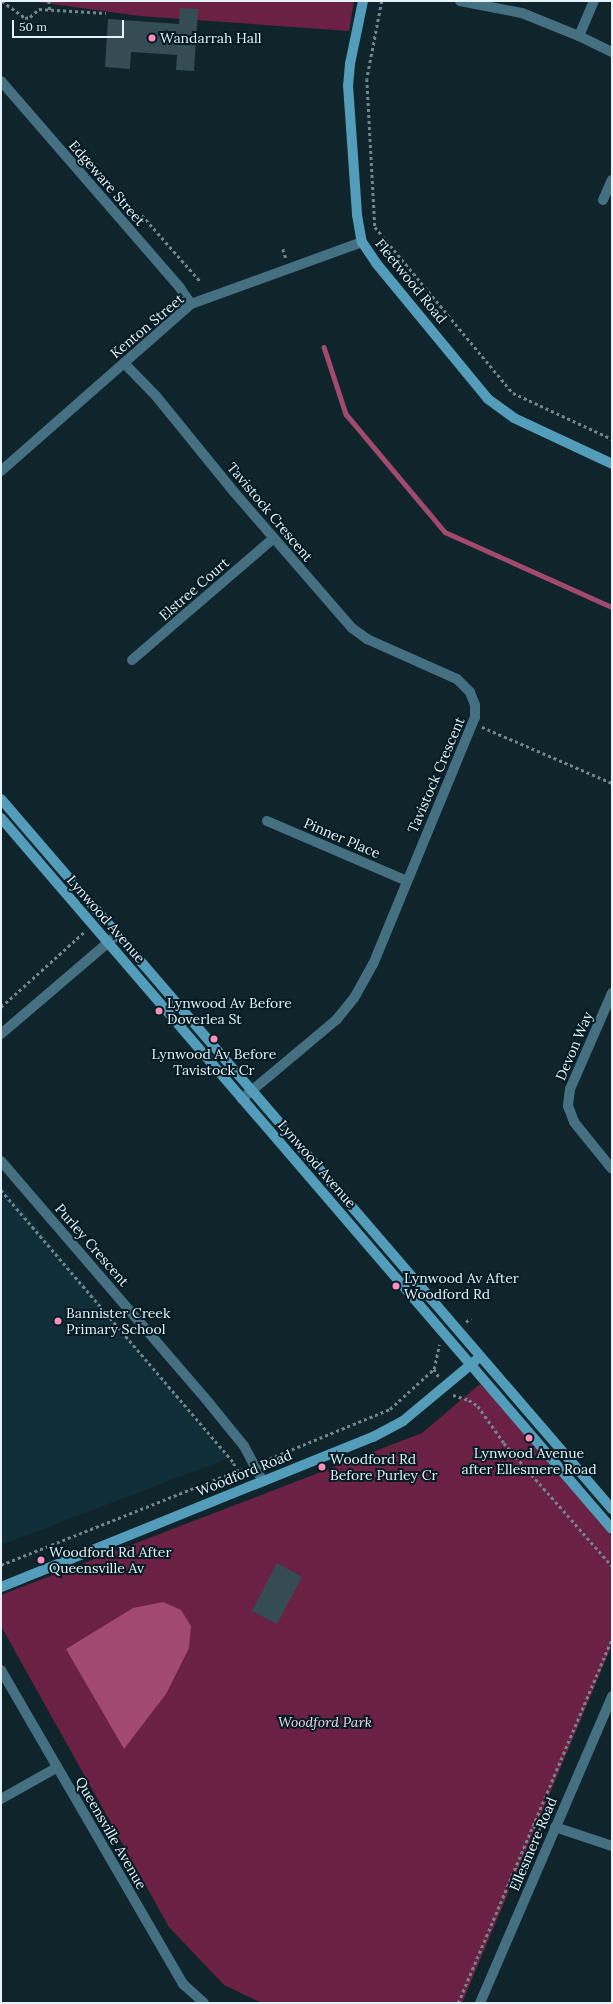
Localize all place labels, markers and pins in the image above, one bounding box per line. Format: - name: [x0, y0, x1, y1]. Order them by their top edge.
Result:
- place label: Wandarrah Hall: [160, 30, 262, 46]
- marker: Wandarrah Hall: [147, 33, 157, 43]
- place label: Lynwood Av Before Doverlea St: [167, 995, 292, 1028]
- marker: Lynwood Av Before Doverlea St: [154, 1006, 164, 1016]
- marker: Lynwood Av Before Tavistock Cr: [209, 1034, 219, 1044]
- place label: Lynwood Av Before Tavistock Cr: [152, 1046, 276, 1078]
- place label: Lynwood Av After Woodford Rd: [404, 1270, 519, 1302]
- marker: Lynwood Av After Woodford Rd: [391, 1281, 401, 1291]
- place label: Bannister Creek Primary School: [66, 1305, 170, 1338]
- marker: Bannister Creek Primary School: [53, 1316, 63, 1326]
- marker: Lynwood Avenue after Ellesmere Road: [524, 1433, 534, 1443]
- place label: Lynwood Avenue after Ellesmere Road: [461, 1445, 597, 1478]
- place label: Woodford Rd Before Purley Cr: [330, 1451, 437, 1484]
- marker: Woodford Rd Before Purley Cr: [317, 1462, 327, 1472]
- place label: Woodford Rd After Queensville Av: [49, 1544, 171, 1576]
- marker: Woodford Rd After Queensville Av: [36, 1555, 46, 1565]

